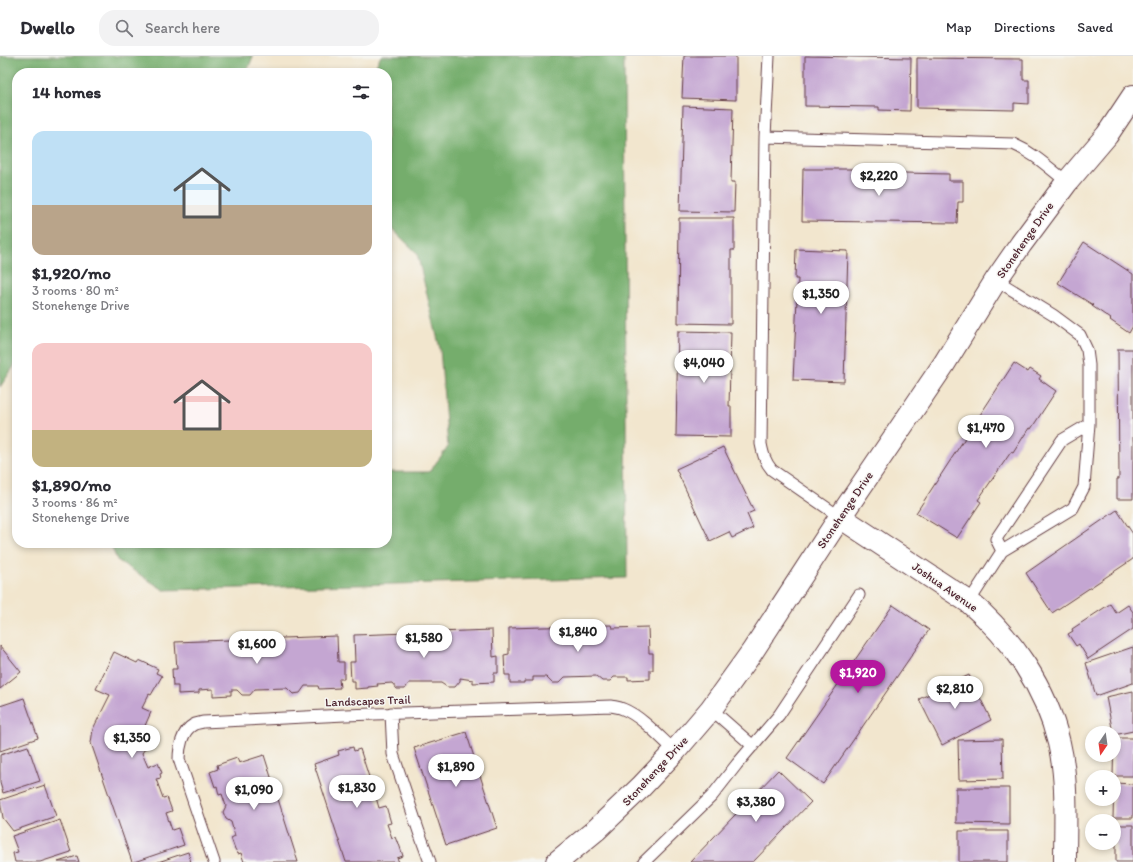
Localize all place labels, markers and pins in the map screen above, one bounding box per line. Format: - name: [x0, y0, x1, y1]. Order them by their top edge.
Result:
- pin: $2,220: [846, 163, 912, 197]
- pin: $1,350: [788, 281, 854, 315]
- pin: $4,040: [671, 350, 737, 384]
- pin: $1,470: [953, 415, 1019, 449]
- pin: $1,840: [545, 619, 611, 653]
- pin: $1,580: [391, 625, 457, 659]
- pin: $1,600: [224, 631, 290, 665]
- pin: $1,920: [825, 660, 891, 694]
- pin: $2,810: [922, 676, 988, 710]
- pin: $1,350: [99, 725, 165, 759]
- pin: $1,890: [423, 754, 489, 788]
- pin: $1,830: [324, 775, 390, 809]
- pin: $1,090: [221, 777, 287, 811]
- pin: $3,380: [723, 789, 789, 823]

